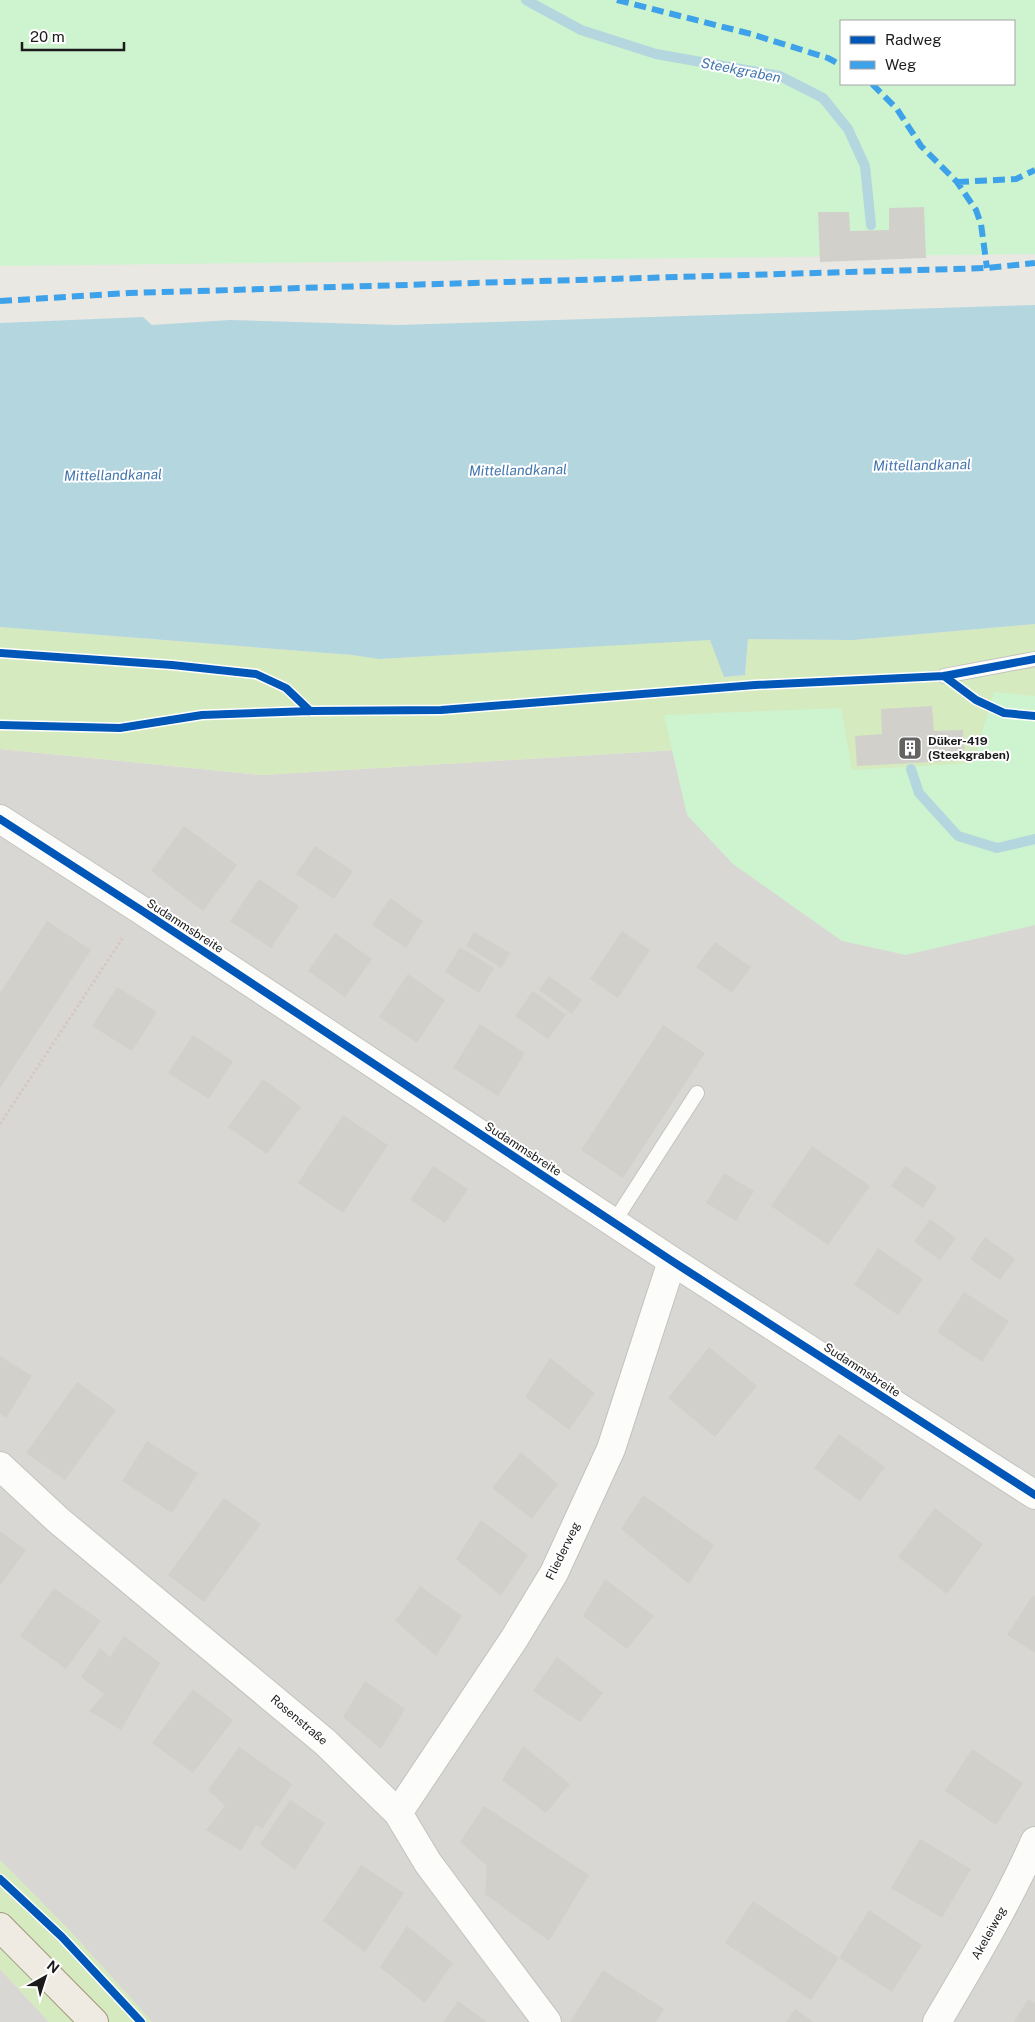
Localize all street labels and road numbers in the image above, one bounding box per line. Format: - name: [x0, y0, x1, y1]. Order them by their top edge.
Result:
- street label: Sudammsbreite: [144, 896, 226, 956]
- street label: Sudammsbreite: [482, 1119, 564, 1179]
- street label: Sudammsbreite: [821, 1340, 903, 1400]
- street label: Fliederweg: [543, 1520, 583, 1582]
- street label: Rosenstraße: [268, 1692, 330, 1748]
- street label: Akeleiweg: [969, 1904, 1009, 1962]

